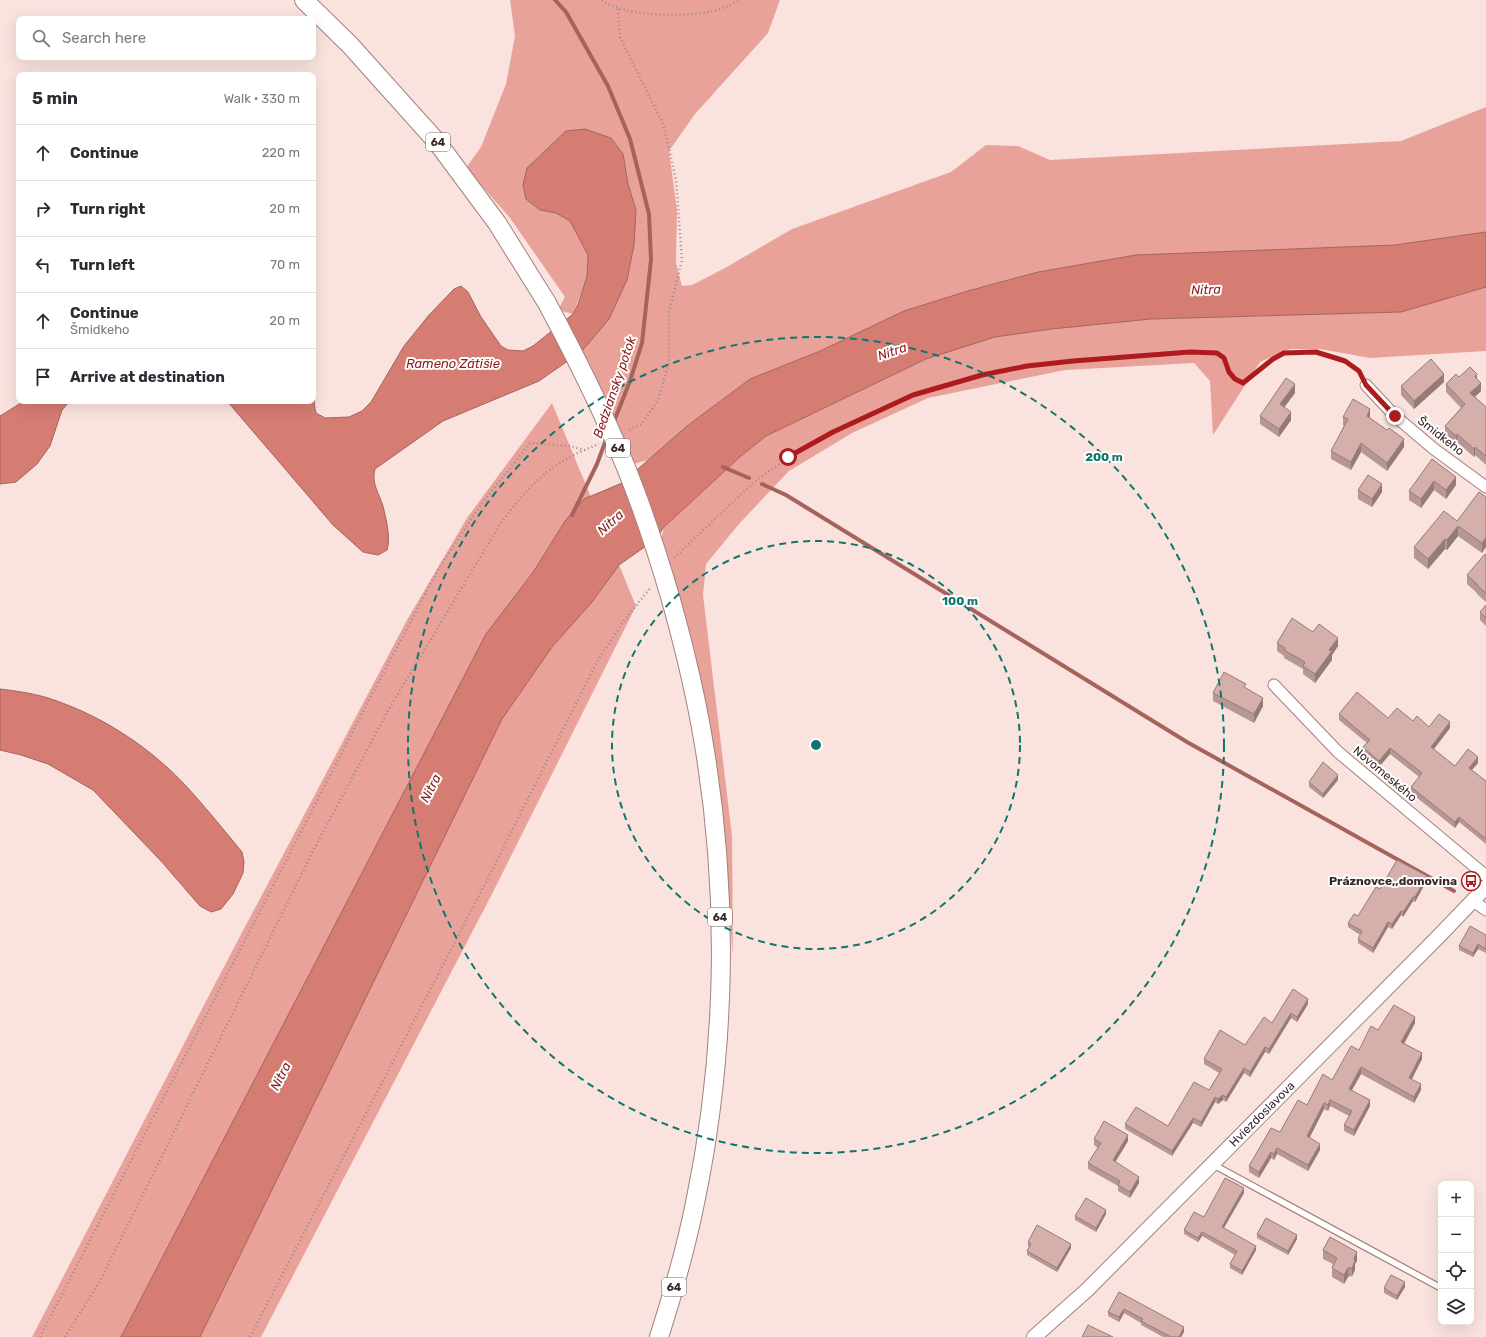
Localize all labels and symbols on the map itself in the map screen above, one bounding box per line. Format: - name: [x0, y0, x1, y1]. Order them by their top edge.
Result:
- road number: 64: [426, 133, 450, 151]
- water label: Nitra: [1191, 281, 1222, 298]
- water label: Bedziansky potok: [590, 334, 639, 440]
- water label: Nitra: [876, 339, 909, 363]
- water label: Rameno Zátišie: [406, 356, 500, 371]
- route end: [1386, 407, 1404, 425]
- street label: Šmidkeho: [1415, 414, 1467, 459]
- road number: 64: [606, 439, 630, 457]
- route start: [779, 448, 797, 466]
- text: 200 m: [1085, 450, 1123, 464]
- water label: Nitra: [594, 507, 627, 538]
- text: 100 m: [942, 594, 978, 608]
- centre of rings: [809, 738, 823, 752]
- street label: Novomeského: [1350, 743, 1420, 805]
- water label: Nitra: [417, 771, 444, 805]
- bus stop icon: Práznovce,,domovina: [1460, 870, 1482, 892]
- place label: Práznovce,,domovina: [1329, 874, 1457, 888]
- road number: 64: [708, 908, 732, 926]
- water label: Nitra: [267, 1059, 294, 1093]
- street label: Hviezdoslavova: [1226, 1078, 1298, 1150]
- road number: 64: [662, 1278, 686, 1296]

